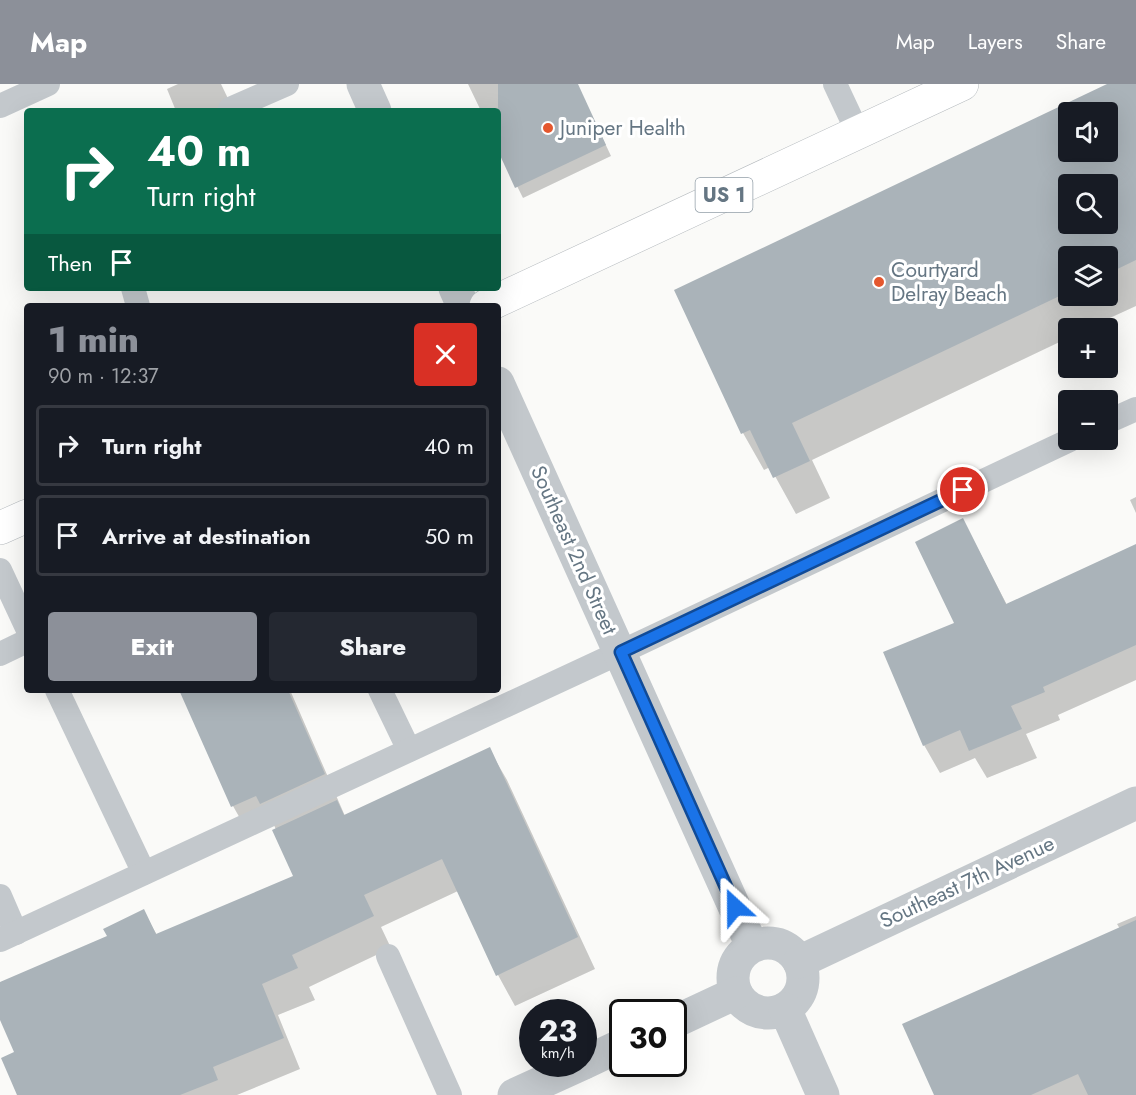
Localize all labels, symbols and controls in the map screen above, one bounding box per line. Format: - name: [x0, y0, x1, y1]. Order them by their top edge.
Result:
- text: Map: [30, 22, 87, 63]
- text: Map: [896, 27, 935, 57]
- text: Layers: [968, 27, 1023, 57]
- text: Share: [1056, 27, 1106, 57]
- map controls: [1058, 102, 1118, 450]
- button: sound: [1058, 102, 1118, 162]
- place label: Juniper Health: [557, 113, 686, 143]
- text: 40 m: [147, 121, 251, 182]
- marker: Juniper Health: [541, 121, 555, 135]
- icon: right: [48, 132, 126, 210]
- button: search: [1058, 174, 1118, 234]
- text: Turn right: [147, 177, 255, 216]
- road number: US 1: [696, 178, 752, 212]
- icon: arrive: [105, 246, 138, 279]
- button: layers: [1058, 246, 1118, 306]
- text: Then: [48, 247, 93, 279]
- place label: Courtyard Delray Beach: [891, 255, 1007, 309]
- marker: Courtyard Delray Beach: [872, 275, 886, 289]
- text: 1 min: [48, 313, 139, 365]
- button: +: [1058, 318, 1118, 378]
- button: close: [414, 323, 477, 386]
- text: 90 m · 12:37: [48, 362, 159, 391]
- button: −: [1058, 390, 1118, 450]
- icon: right: [51, 429, 84, 462]
- text: Turn right: [102, 430, 202, 462]
- text: 40 m: [424, 430, 474, 462]
- street label: Southeast 2nd Street: [523, 461, 625, 639]
- pin: [937, 464, 988, 515]
- icon: arrive: [946, 473, 979, 506]
- icon: arrive: [51, 519, 84, 552]
- text: Arrive at destination: [102, 520, 311, 552]
- text: 50 m: [425, 520, 474, 552]
- button: Exit: [48, 612, 257, 681]
- button: Share: [269, 612, 477, 681]
- street label: Southeast 7th Avenue: [875, 828, 1059, 936]
- position arrow: [703, 875, 767, 939]
- speed limit sign: 30: [609, 999, 687, 1077]
- text: 23: [539, 1009, 577, 1052]
- text: km/h: [541, 1042, 575, 1064]

